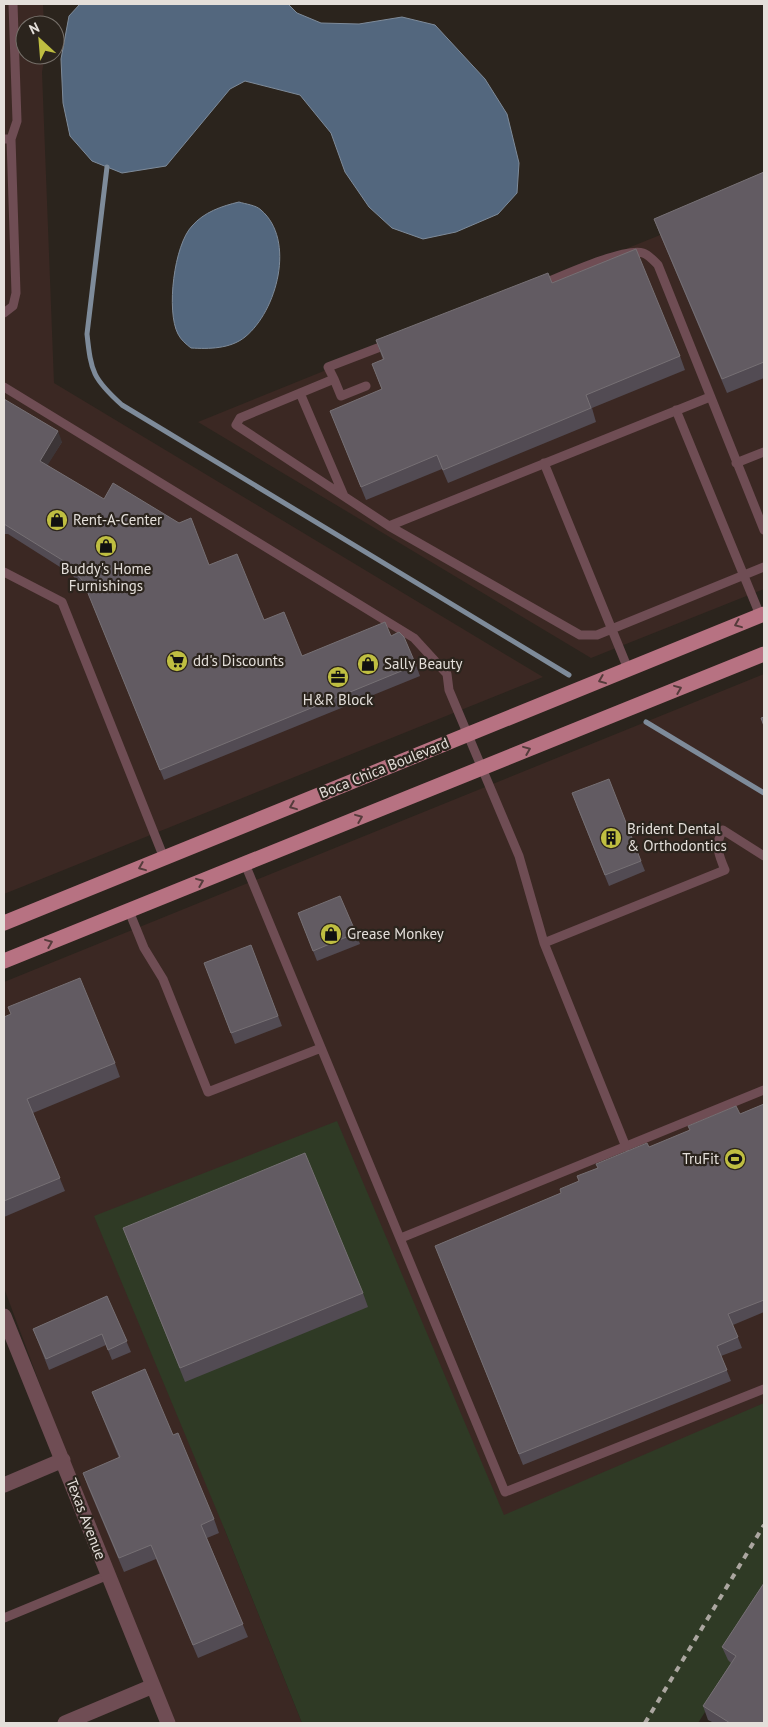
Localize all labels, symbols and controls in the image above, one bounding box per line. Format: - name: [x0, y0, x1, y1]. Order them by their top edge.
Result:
- north arrow: [15, 15, 65, 65]
- text: N: [26, 18, 42, 38]
- shop icon: Rent-A-Center: [45, 508, 69, 532]
- place label: Rent-A-Center: [73, 510, 162, 529]
- shop icon: Buddy's Home Furnishings: [94, 534, 118, 558]
- place label: Buddy's Home Furnishings: [61, 559, 151, 595]
- one-way arrow: [734, 618, 743, 629]
- supermarket icon: dd's Discounts: [165, 649, 189, 673]
- place label: dd's Discounts: [193, 651, 284, 670]
- shop icon: Sally Beauty: [356, 652, 380, 676]
- place label: Sally Beauty: [384, 654, 463, 673]
- office icon: H&R Block: [326, 665, 350, 689]
- one-way arrow: [598, 673, 607, 684]
- one-way arrow: [673, 685, 682, 695]
- place label: H&R Block: [303, 690, 374, 709]
- street label: Boca Chica Boulevard: [316, 733, 452, 802]
- one-way arrow: [522, 746, 531, 756]
- one-way arrow: [289, 799, 298, 810]
- one-way arrow: [354, 814, 363, 824]
- place label: Brident Dental & Orthodontics: [627, 819, 727, 855]
- building icon: Brident Dental & Orthodontics: [599, 826, 623, 850]
- one-way arrow: [138, 860, 147, 871]
- one-way arrow: [195, 878, 204, 889]
- shop icon: Grease Monkey: [319, 922, 343, 946]
- place label: Grease Monkey: [347, 924, 444, 943]
- one-way arrow: [44, 939, 53, 950]
- sports icon: TruFit: [723, 1147, 747, 1171]
- place label: TruFit: [682, 1149, 719, 1168]
- street label: Texas Avenue: [62, 1475, 111, 1562]

